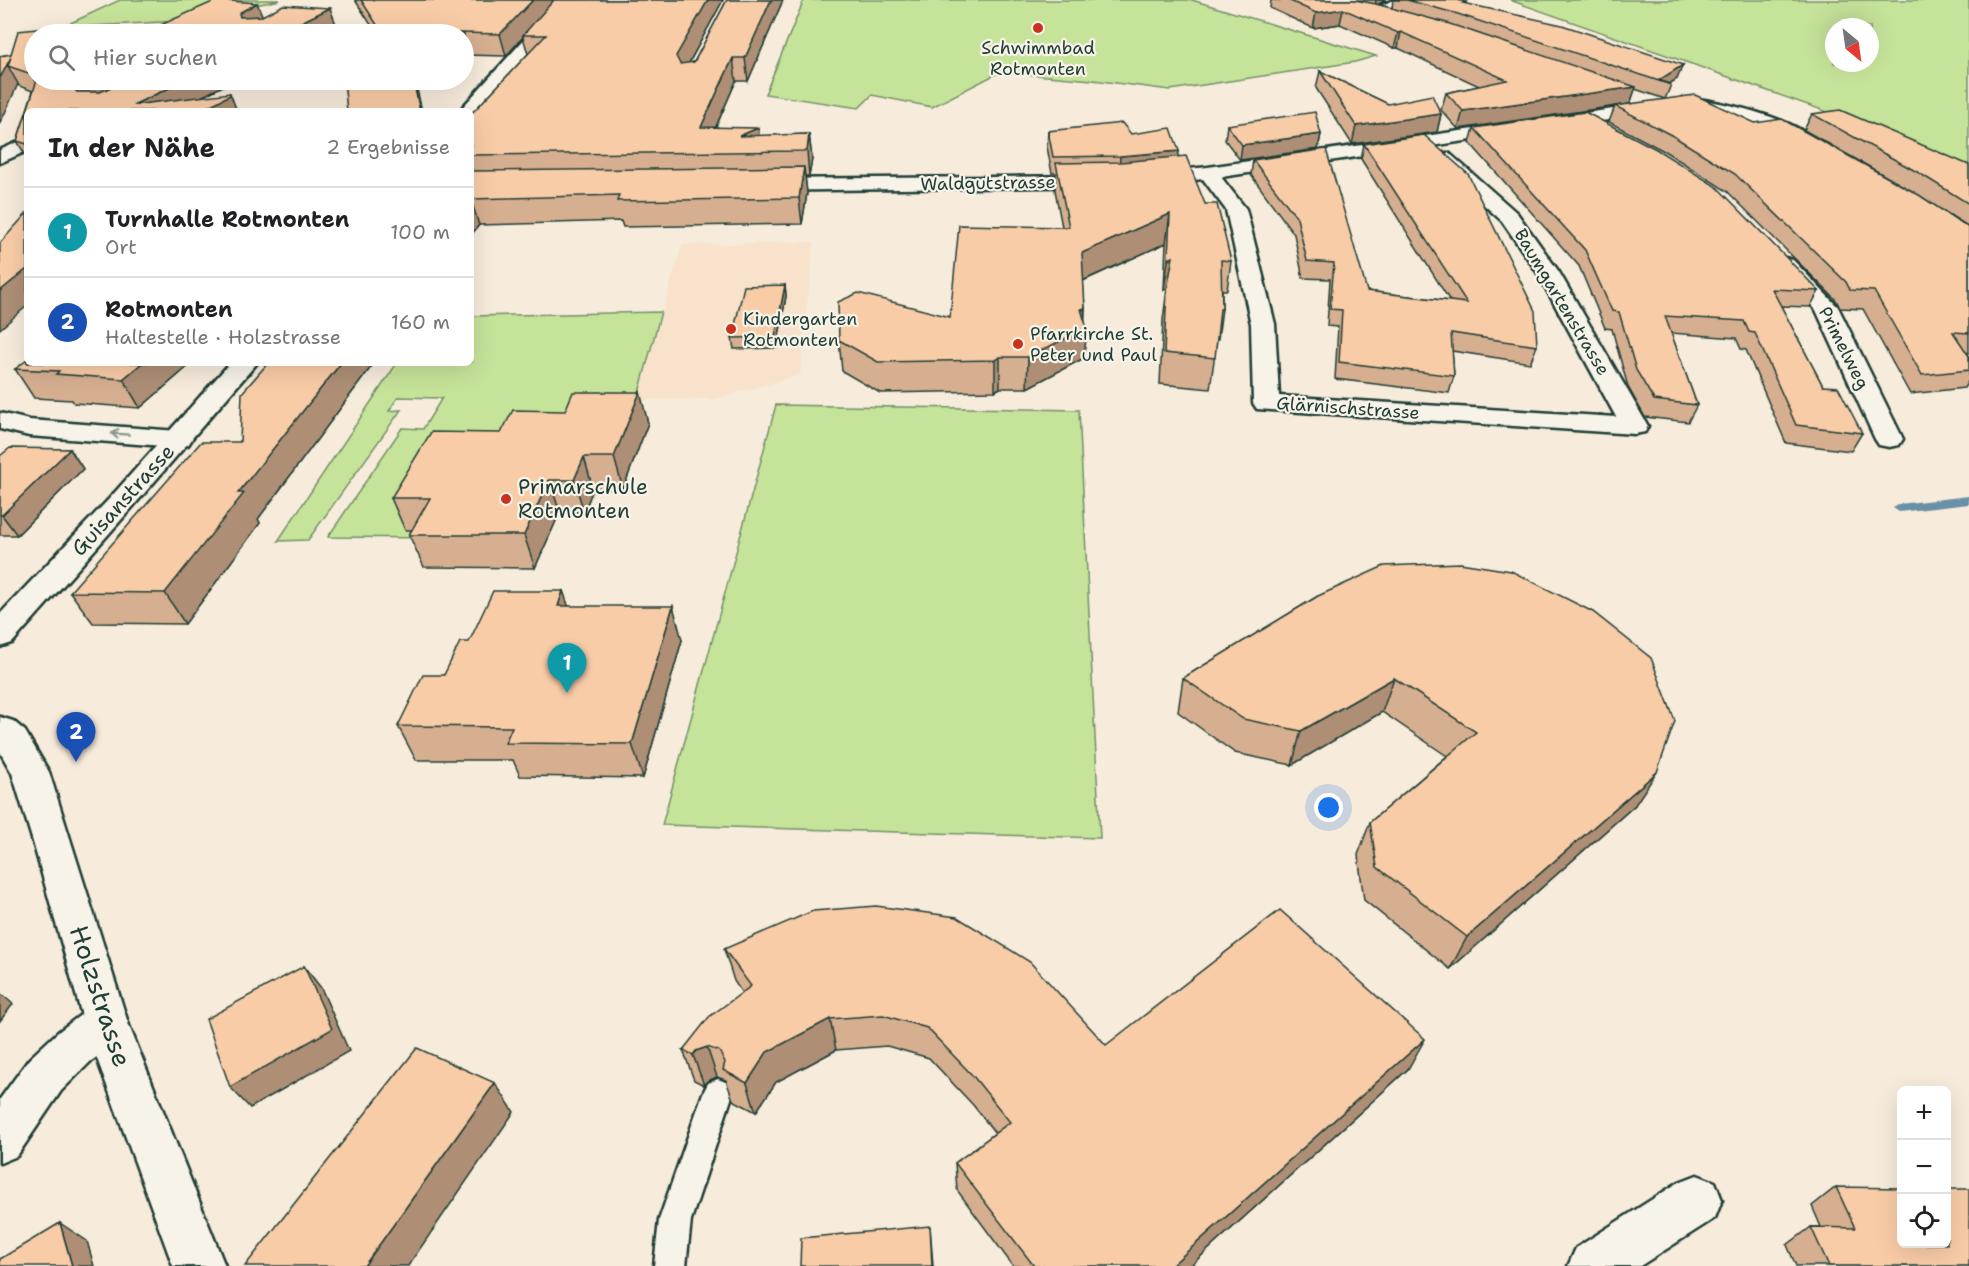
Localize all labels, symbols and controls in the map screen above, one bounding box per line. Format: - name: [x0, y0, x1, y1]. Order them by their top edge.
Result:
- north arrow: [1825, 18, 1879, 72]
- marker: Schwimmbad Rotmonten: [1031, 21, 1045, 35]
- search box: [24, 24, 474, 90]
- place label: Schwimmbad Rotmonten: [981, 36, 1095, 81]
- icon: search: [45, 41, 78, 74]
- text: Hier suchen: [93, 43, 218, 72]
- text: In der Nähe: [48, 130, 215, 165]
- text: 2 Ergebnisse: [326, 134, 450, 160]
- street label: Waldgutstrasse: [920, 170, 1056, 196]
- text: Turnhalle Rotmonten: [105, 205, 349, 234]
- text: 1: [63, 219, 72, 245]
- text: 100 m: [390, 219, 450, 245]
- street label: Baumgartenstrasse: [1509, 224, 1615, 380]
- text: Ort: [105, 234, 137, 260]
- text: Rotmonten: [105, 295, 233, 324]
- street label: Primelweg: [1813, 303, 1875, 393]
- place label: Kindergarten Rotmonten: [743, 307, 857, 352]
- text: 2: [61, 309, 75, 335]
- text: 160 m: [391, 309, 450, 335]
- marker: Kindergarten Rotmonten: [724, 322, 738, 336]
- place label: Pfarrkirche St. Peter und Paul: [1030, 322, 1157, 367]
- text: Haltestelle · Holzstrasse: [105, 324, 341, 350]
- marker: Pfarrkirche St. Peter und Paul: [1011, 337, 1025, 351]
- street label: Glärnischstrasse: [1275, 391, 1421, 425]
- one-way arrow: [110, 428, 130, 439]
- street label: Guisanstrasse: [65, 438, 181, 562]
- place label: Primarschule Rotmonten: [518, 473, 648, 525]
- marker: Primarschule Rotmonten: [499, 492, 513, 506]
- pin: 1: [548, 644, 586, 693]
- pin: 2: [56, 712, 96, 762]
- your location: [1314, 793, 1343, 822]
- street label: Holzstrasse: [62, 921, 140, 1071]
- map controls: [1897, 1086, 1951, 1248]
- button: +: [1897, 1086, 1951, 1140]
- button: −: [1897, 1140, 1951, 1194]
- button: locate: [1897, 1194, 1951, 1248]

